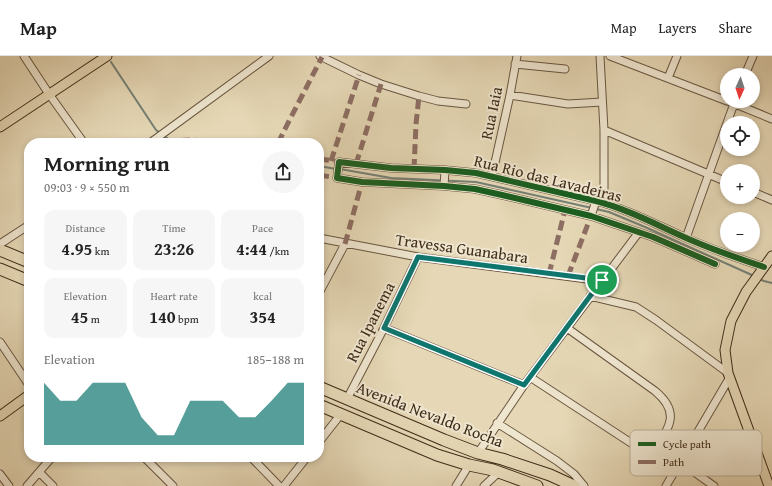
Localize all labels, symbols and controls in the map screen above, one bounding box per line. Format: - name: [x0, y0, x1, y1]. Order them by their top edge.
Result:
- text: Map: [20, 14, 57, 42]
- text: Map: [611, 18, 637, 38]
- text: Layers: [659, 18, 697, 38]
- text: Share: [719, 18, 752, 38]
- north arrow: [720, 68, 760, 108]
- map controls: [720, 68, 760, 252]
- street label: Rua Iaia: [474, 84, 508, 142]
- button: locate: [720, 116, 760, 156]
- text: Morning run: [44, 147, 170, 179]
- street label: Rua Rio das Lavadeiras: [472, 148, 624, 208]
- button: share: [262, 151, 304, 193]
- button: +: [720, 164, 760, 204]
- text: 09:03 · 9 × 550 m: [44, 178, 130, 197]
- button: −: [720, 212, 760, 252]
- text: Distance: [66, 220, 105, 236]
- text: Time: [162, 220, 186, 236]
- text: Pace: [252, 220, 273, 236]
- street label: Travessa Guanabara: [394, 227, 530, 269]
- text: 4.95: [61, 236, 92, 261]
- text: 23:26: [154, 236, 194, 261]
- text: 4:44: [236, 236, 267, 261]
- text: km: [92, 243, 109, 259]
- text: /km: [267, 243, 289, 259]
- pin: [585, 263, 619, 297]
- icon: arrive: [591, 269, 613, 291]
- street label: Rua Ipanema: [340, 277, 401, 366]
- text: Elevation: [64, 288, 107, 304]
- text: Heart rate: [150, 288, 198, 304]
- text: kcal: [253, 288, 272, 304]
- text: 45: [71, 304, 88, 329]
- text: 140: [149, 304, 176, 329]
- text: 354: [249, 304, 276, 329]
- text: m: [88, 311, 100, 327]
- text: bpm: [176, 311, 199, 327]
- text: Elevation: [44, 350, 95, 369]
- text: 185–188 m: [247, 350, 304, 369]
- street label: Avenida Nevaldo Rocha: [353, 375, 507, 453]
- legend: [630, 430, 762, 476]
- text: Cycle path: [663, 436, 712, 452]
- text: Path: [663, 454, 685, 470]

